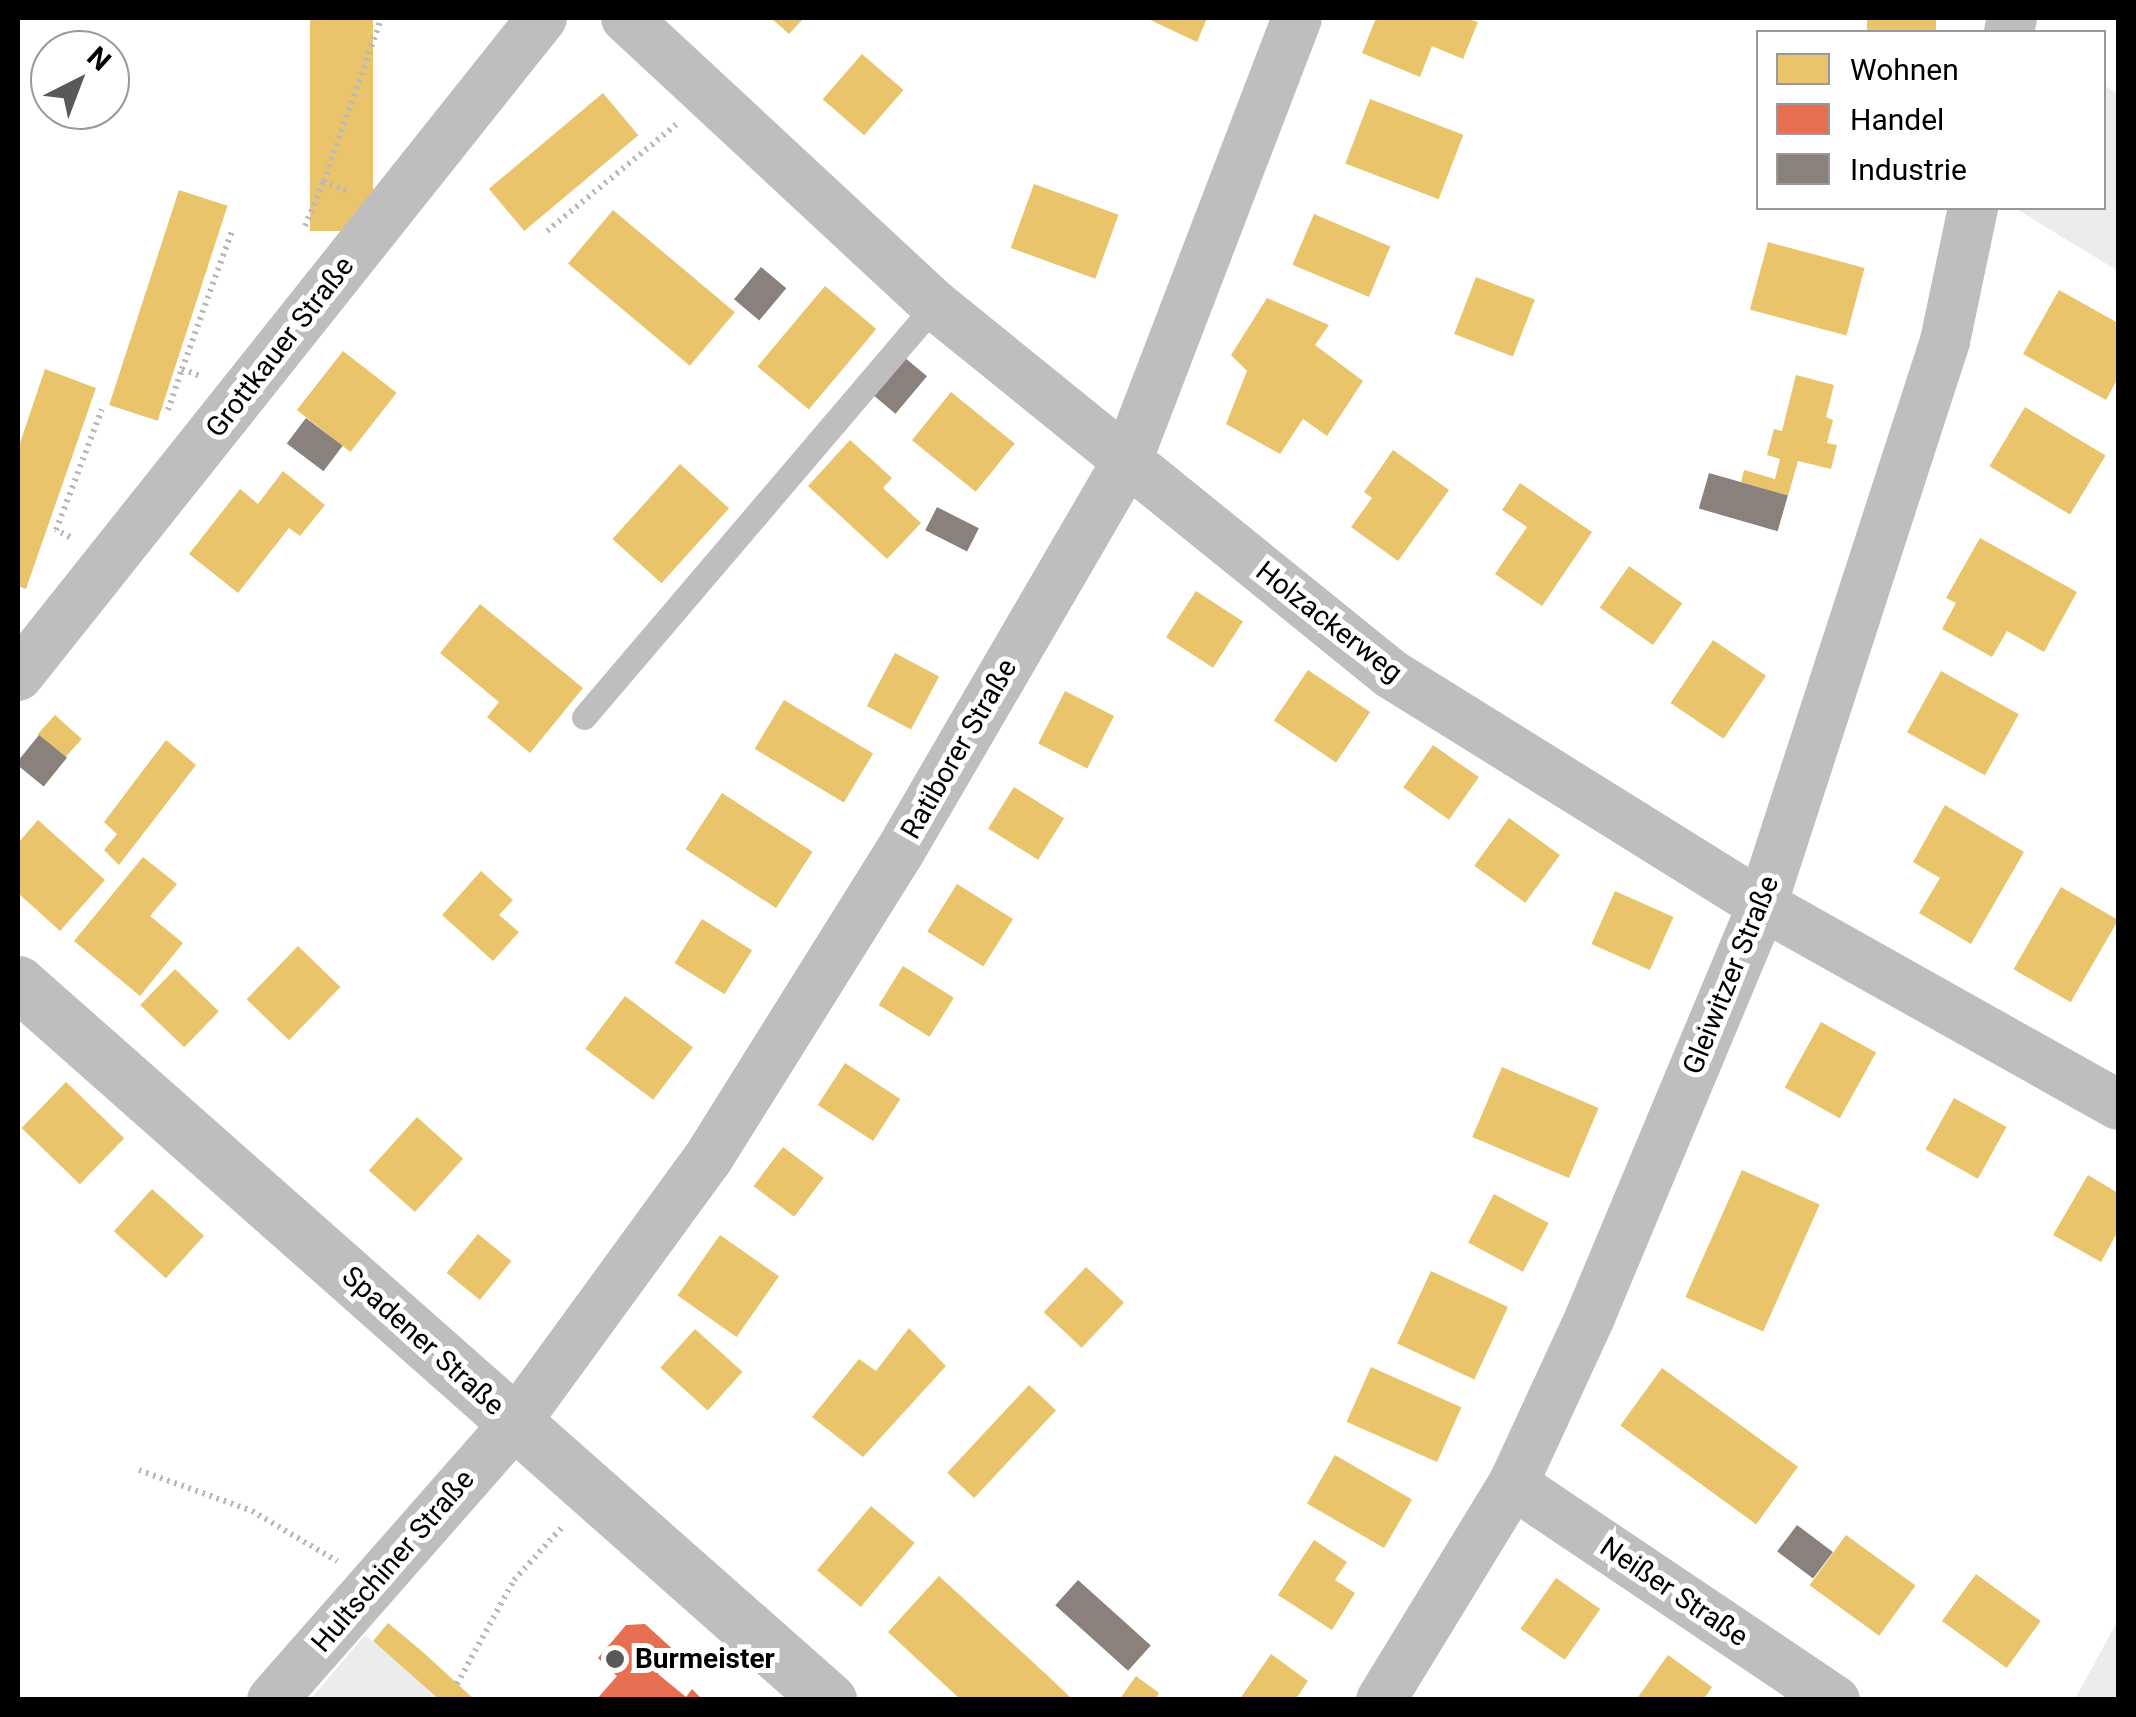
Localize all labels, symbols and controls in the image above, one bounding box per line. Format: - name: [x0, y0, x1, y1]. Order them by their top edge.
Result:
- north arrow: [30, 30, 130, 130]
- legend: [1756, 30, 2106, 210]
- text: N: [81, 40, 117, 78]
- text: Wohnen: [1850, 52, 1959, 87]
- text: Handel: [1850, 102, 1944, 137]
- text: Industrie: [1850, 152, 1967, 187]
- street label: Grottkauer Straße: [199, 250, 361, 444]
- street label: Holzackerweg: [1249, 554, 1409, 690]
- street label: Ratiborer Straße: [894, 653, 1024, 845]
- street label: Gleiwitzer Straße: [1676, 871, 1786, 1079]
- street label: Spadener Straße: [335, 1259, 511, 1423]
- street label: Hultschiner Straße: [305, 1463, 481, 1659]
- street label: Neißer Straße: [1594, 1530, 1754, 1654]
- place label: Burmeister: [635, 1642, 775, 1676]
- marker: Burmeister: [604, 1648, 626, 1670]

